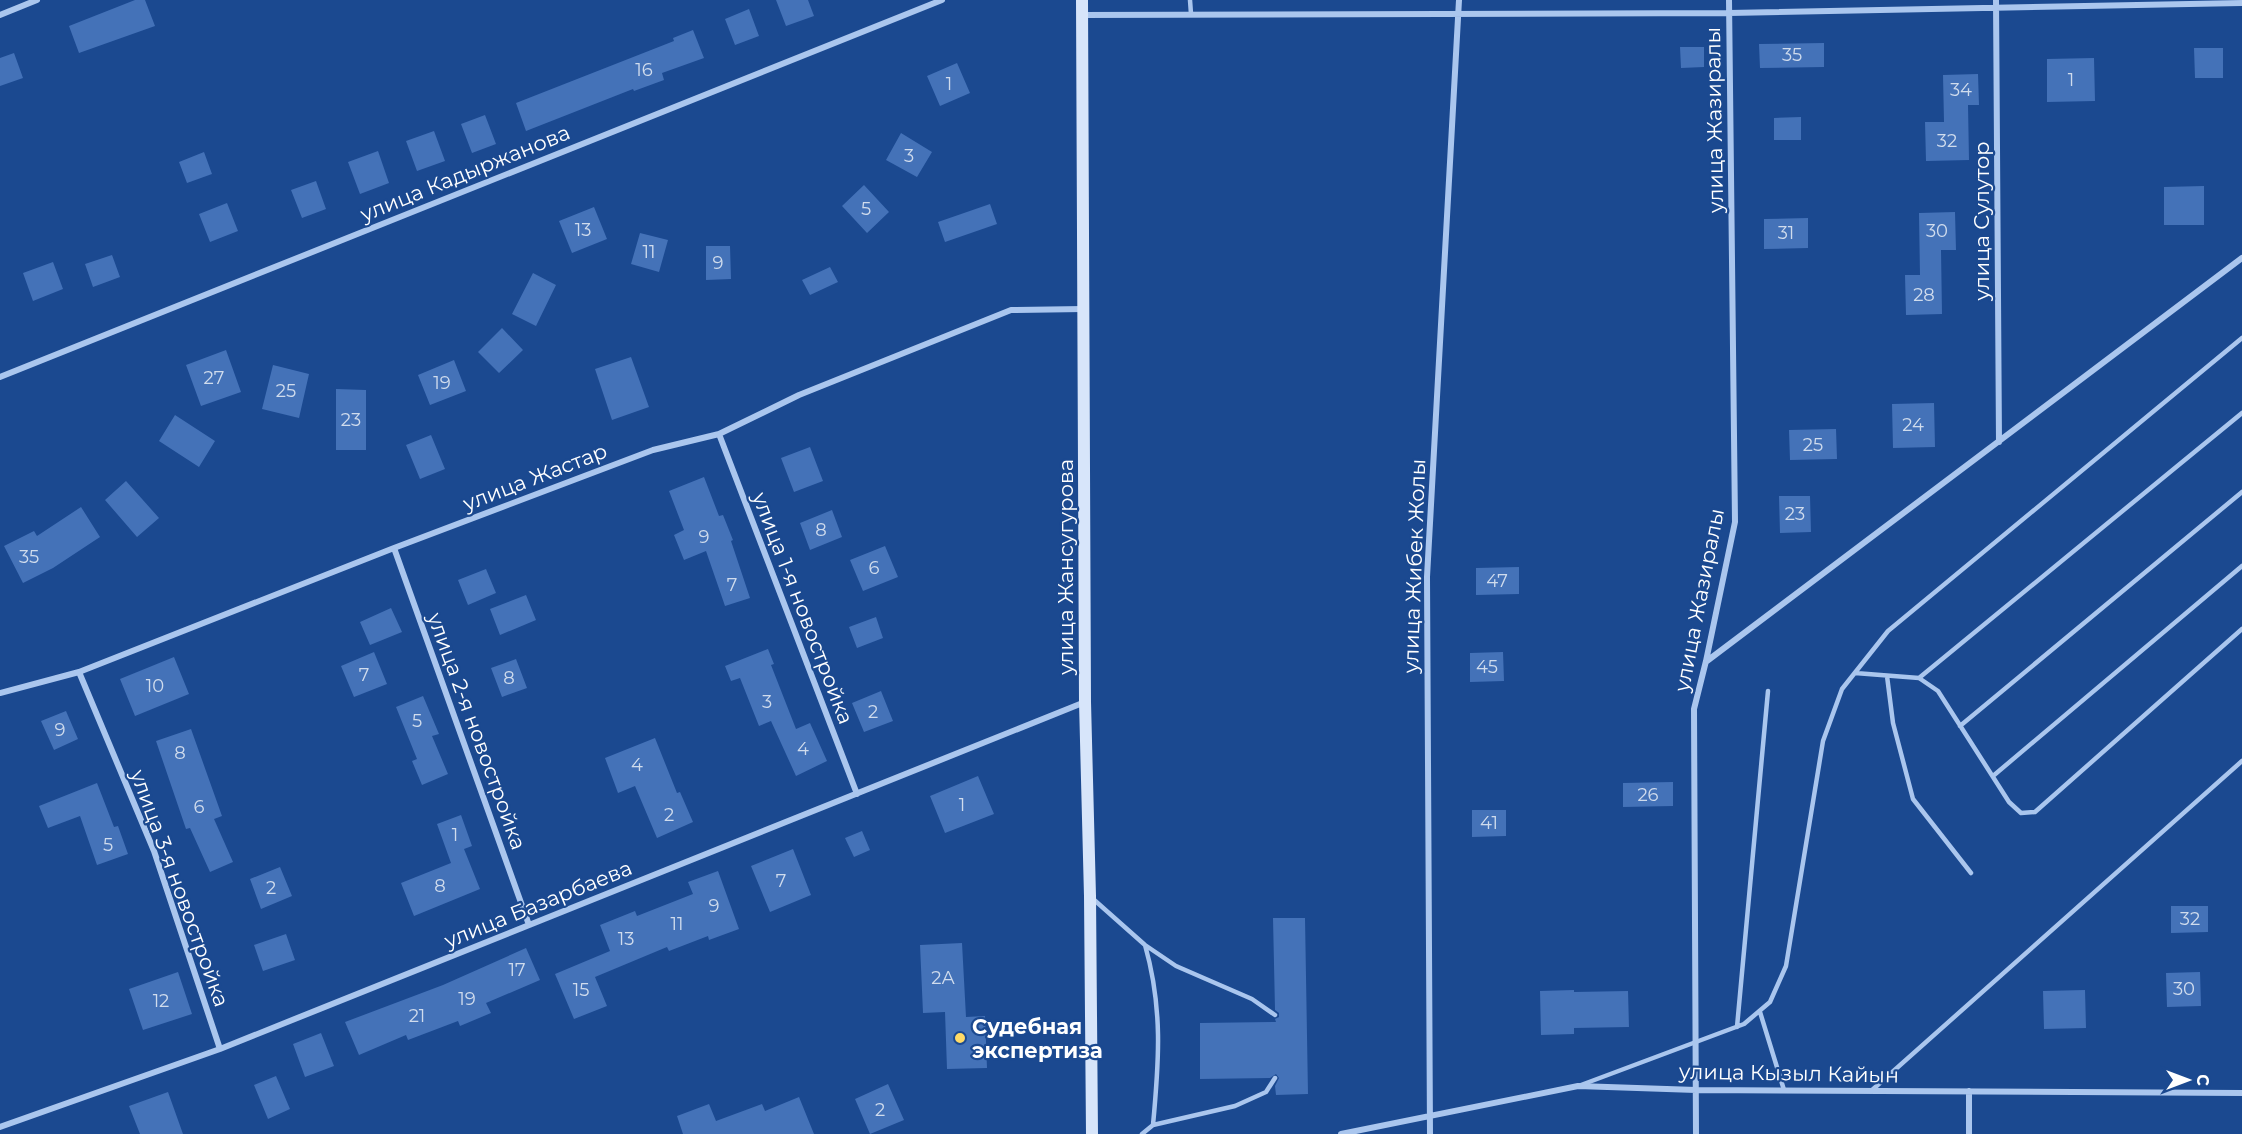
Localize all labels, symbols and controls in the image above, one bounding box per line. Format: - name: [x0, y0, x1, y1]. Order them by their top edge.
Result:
- street label: улица Жазиралы: [1700, 27, 1728, 214]
- house number: 35: [1782, 44, 1802, 66]
- house number: 16: [635, 59, 653, 81]
- house number: 1: [2068, 69, 2074, 91]
- house number: 1: [946, 73, 952, 95]
- house number: 34: [1950, 79, 1972, 101]
- street label: улица Кадыржанова: [356, 119, 573, 227]
- house number: 32: [1937, 130, 1957, 152]
- street label: улица Сулутор: [1969, 141, 1994, 302]
- house number: 3: [904, 145, 914, 167]
- house number: 5: [861, 198, 871, 220]
- house number: 13: [575, 219, 591, 241]
- house number: 30: [1926, 220, 1948, 242]
- house number: 31: [1778, 222, 1794, 244]
- house number: 11: [643, 241, 656, 263]
- house number: 9: [713, 252, 724, 274]
- house number: 28: [1913, 284, 1935, 306]
- house number: 27: [204, 367, 224, 389]
- house number: 19: [433, 372, 451, 394]
- house number: 25: [276, 380, 296, 402]
- house number: 23: [341, 409, 361, 431]
- house number: 24: [1902, 414, 1924, 436]
- house number: 25: [1803, 434, 1823, 456]
- street label: улица Жастар: [458, 438, 611, 516]
- street label: улица Жибек Жолы: [1398, 458, 1430, 675]
- street label: улица Жансугурова: [1053, 459, 1078, 676]
- street label: улица 1-я новостройка: [747, 488, 859, 727]
- house number: 23: [1785, 503, 1805, 525]
- street label: улица Жазиралы: [1669, 506, 1729, 695]
- house number: 8: [815, 519, 827, 541]
- house number: 9: [699, 526, 710, 548]
- house number: 35: [19, 546, 39, 568]
- house number: 6: [869, 557, 880, 579]
- house number: 47: [1486, 570, 1508, 592]
- house number: 7: [727, 574, 737, 596]
- street label: улица 2-я новостройка: [422, 608, 532, 853]
- house number: 45: [1476, 656, 1498, 678]
- house number: 7: [359, 664, 369, 686]
- house number: 8: [503, 667, 515, 689]
- house number: 10: [146, 675, 164, 697]
- house number: 3: [762, 691, 772, 713]
- house number: 2: [868, 701, 878, 723]
- house number: 5: [412, 710, 422, 732]
- house number: 9: [55, 719, 66, 741]
- house number: 4: [797, 738, 809, 760]
- house number: 8: [174, 742, 186, 764]
- house number: 4: [631, 754, 643, 776]
- street label: улица 3-я новостройка: [125, 765, 235, 1010]
- house number: 26: [1637, 784, 1659, 806]
- house number: 1: [959, 794, 965, 816]
- house number: 6: [194, 796, 205, 818]
- house number: 2: [664, 804, 674, 826]
- house number: 41: [1480, 812, 1498, 834]
- house number: 1: [452, 824, 458, 846]
- house number: 5: [103, 834, 113, 856]
- street label: улица Базарбаева: [439, 855, 636, 954]
- house number: 7: [776, 870, 786, 892]
- house number: 8: [434, 875, 446, 897]
- house number: 2: [266, 877, 276, 899]
- house number: 9: [709, 895, 720, 917]
- house number: 32: [2180, 908, 2200, 930]
- house number: 11: [671, 913, 684, 935]
- house number: 13: [618, 928, 634, 950]
- house number: 17: [508, 959, 526, 981]
- house number: 2А: [931, 967, 955, 989]
- house number: 30: [2173, 978, 2195, 1000]
- house number: 15: [573, 979, 589, 1001]
- house number: 19: [458, 988, 476, 1010]
- house number: 12: [153, 990, 169, 1012]
- house number: 21: [409, 1005, 425, 1027]
- place label: Судебная экспертиза: [972, 1014, 1103, 1063]
- marker: Судебная экспертиза: [953, 1031, 967, 1045]
- north arrow: [2158, 1050, 2218, 1110]
- street label: улица Кызыл Кайын: [1678, 1059, 1899, 1087]
- text: С: [2193, 1074, 2212, 1086]
- house number: 2: [875, 1099, 885, 1121]

